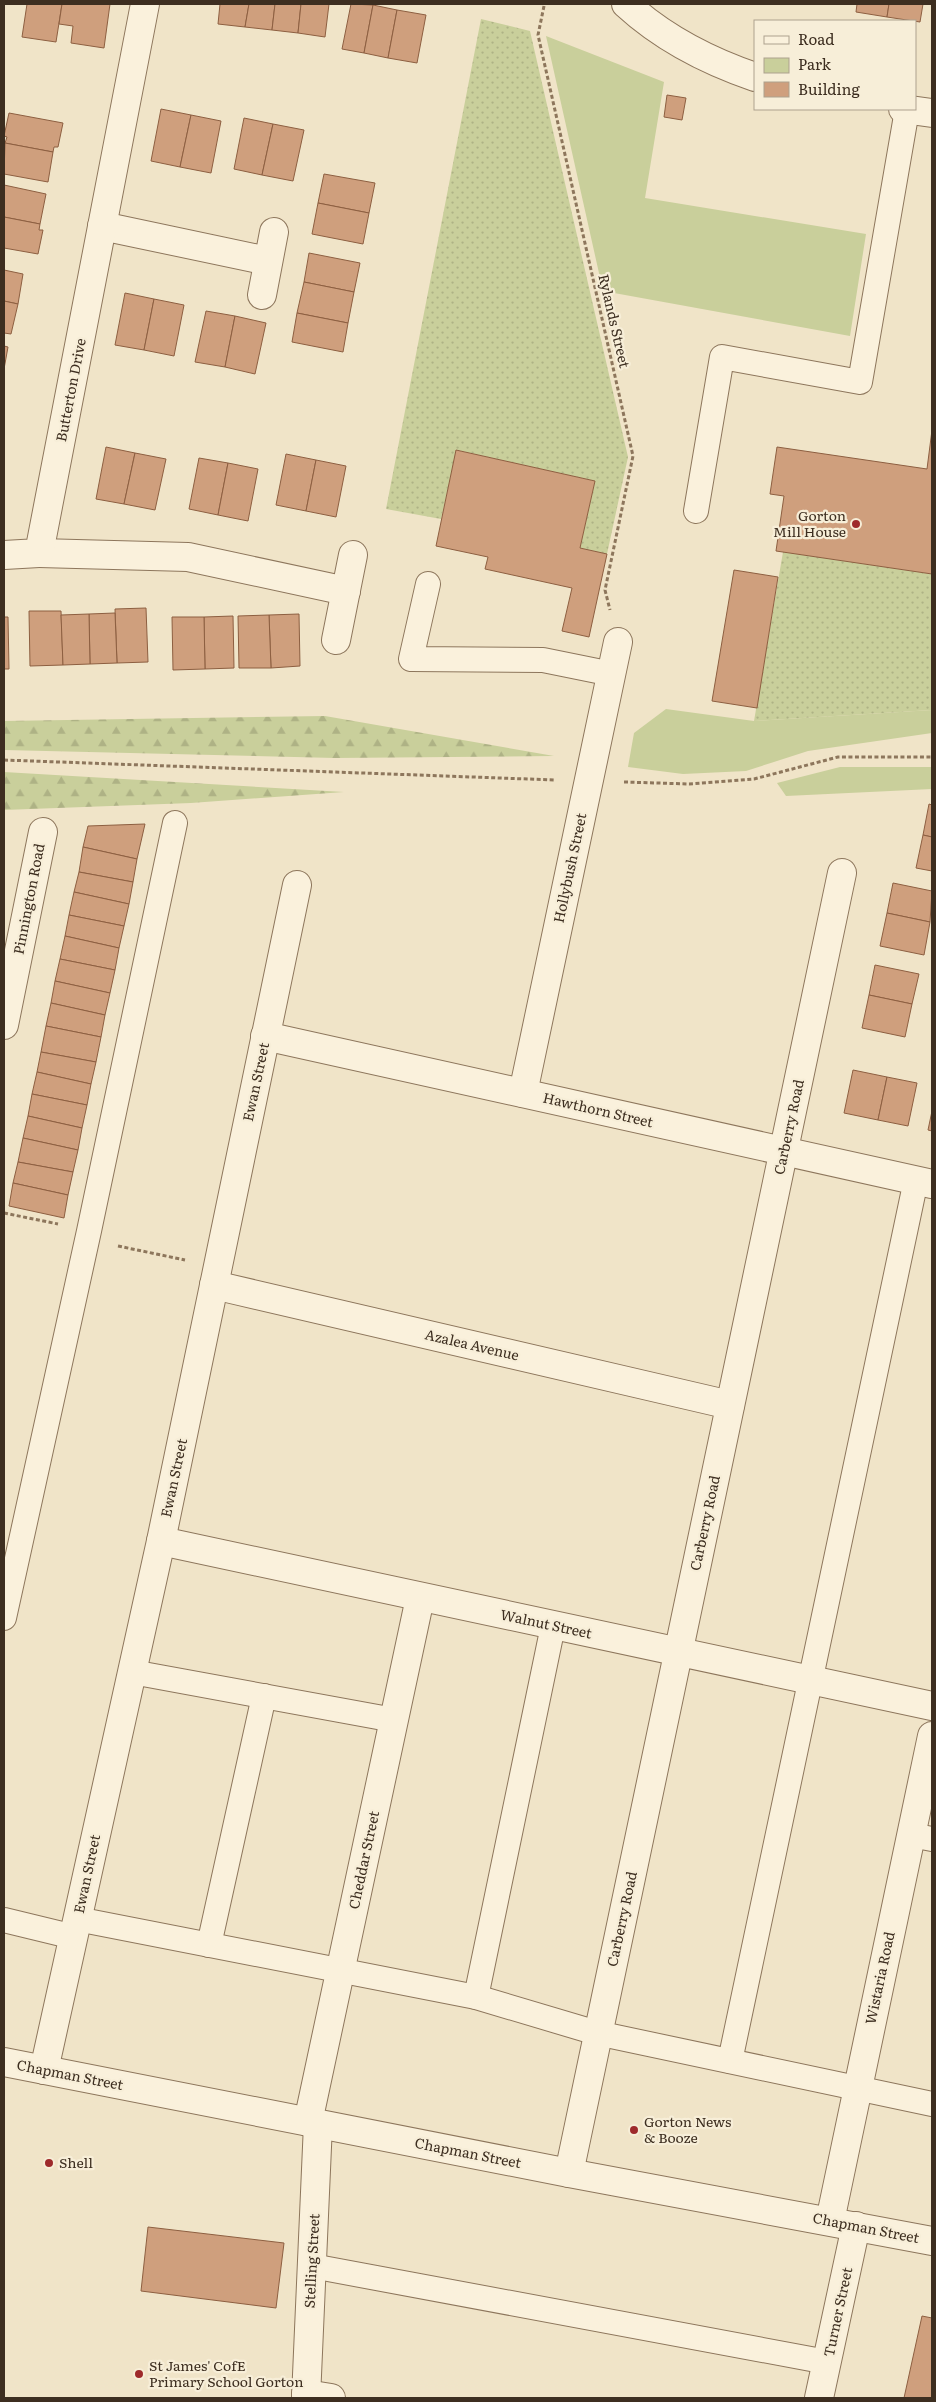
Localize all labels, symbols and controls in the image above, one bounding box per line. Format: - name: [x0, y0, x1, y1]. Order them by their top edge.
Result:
- legend: [754, 20, 916, 110]
- text: Road: [798, 27, 834, 50]
- text: Park: [798, 52, 832, 75]
- text: Building: [798, 77, 860, 100]
- street label: Rylands Street: [594, 272, 636, 370]
- street label: Butterton Drive: [50, 336, 90, 443]
- place label: Gorton Mill House: [773, 505, 846, 541]
- marker: Gorton Mill House: [850, 518, 862, 530]
- street label: Hollybush Street: [548, 811, 591, 925]
- street label: Pinnington Road: [7, 841, 49, 956]
- street label: Ewan Street: [237, 1040, 273, 1123]
- street label: Carberry Road: [768, 1077, 808, 1176]
- street label: Hawthorn Street: [541, 1087, 656, 1131]
- street label: Azalea Avenue: [423, 1323, 521, 1365]
- street label: Ewan Street: [155, 1436, 191, 1519]
- street label: Carberry Road: [684, 1473, 724, 1572]
- street label: Walnut Street: [499, 1604, 594, 1643]
- street label: Cheddar Street: [343, 1808, 383, 1911]
- street label: Ewan Street: [68, 1832, 104, 1915]
- street label: Carberry Road: [601, 1869, 641, 1968]
- street label: Wistaria Road: [859, 1929, 899, 2026]
- street label: Chapman Street: [15, 2054, 125, 2094]
- place label: Gorton News & Booze: [644, 2111, 731, 2147]
- marker: Gorton News & Booze: [628, 2124, 640, 2136]
- street label: Chapman Street: [413, 2132, 523, 2172]
- place label: Shell: [59, 2152, 93, 2172]
- marker: Shell: [43, 2157, 55, 2169]
- street label: Chapman Street: [811, 2207, 921, 2247]
- street label: Stelling Street: [299, 2213, 323, 2309]
- street label: Turner Street: [818, 2265, 856, 2359]
- place label: St James' CofE Primary School Gorton: [149, 2355, 303, 2391]
- marker: St James' CofE Primary School Gorton: [133, 2368, 145, 2380]

